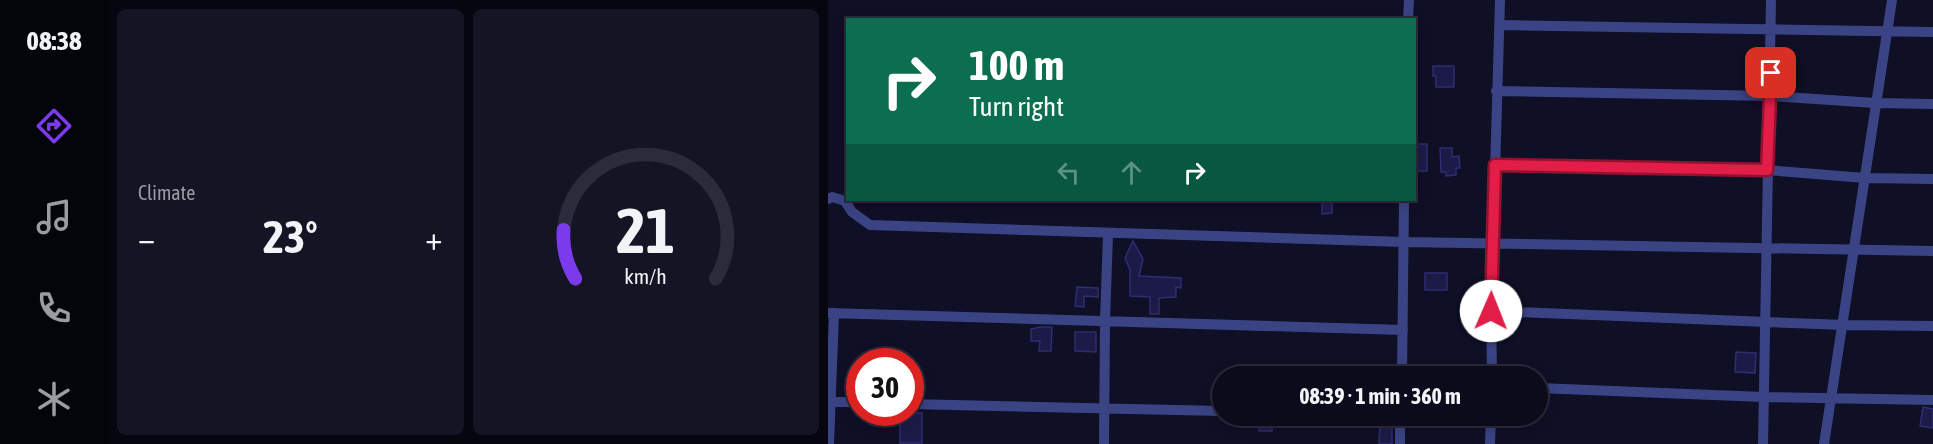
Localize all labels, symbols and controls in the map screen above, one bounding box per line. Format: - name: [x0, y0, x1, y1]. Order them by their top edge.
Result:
- text: 08:38: [26, 25, 82, 56]
- text: 100 m: [969, 41, 1064, 89]
- icon: right: [870, 42, 948, 120]
- pin: [1745, 47, 1796, 98]
- icon: arrive: [1754, 56, 1787, 89]
- text: Turn right: [969, 91, 1064, 122]
- icon: directions: [33, 105, 75, 147]
- icon: left: [1052, 156, 1085, 189]
- icon: ahead: [1115, 156, 1148, 189]
- icon: right: [1178, 156, 1211, 189]
- text: Climate: [138, 181, 195, 204]
- text: 21: [616, 195, 675, 266]
- icon: music: [33, 196, 75, 238]
- text: 23°: [263, 211, 318, 263]
- text: −: [138, 219, 155, 257]
- text: +: [425, 219, 442, 257]
- text: km/h: [624, 264, 667, 289]
- position arrow: [1459, 279, 1523, 343]
- icon: phone: [33, 287, 75, 329]
- speed limit sign: 30: [846, 348, 924, 426]
- icon: climate: [33, 378, 75, 420]
- text: 08:39 · 1 min · 360 m: [1299, 383, 1461, 409]

